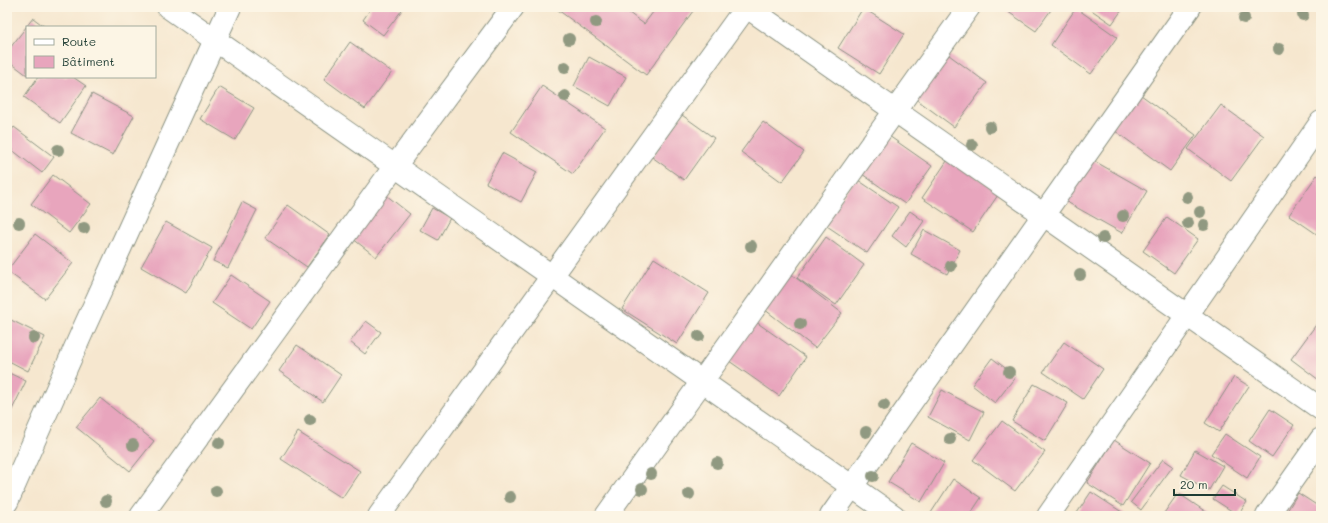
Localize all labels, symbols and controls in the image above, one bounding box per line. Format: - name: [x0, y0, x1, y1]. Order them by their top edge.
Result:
- legend: [26, 26, 156, 78]
- text: Route: [62, 33, 96, 49]
- text: Bâtiment: [62, 53, 115, 69]
- scale bar: [1174, 471, 1235, 497]
- text: 20 m: [1180, 476, 1208, 492]

